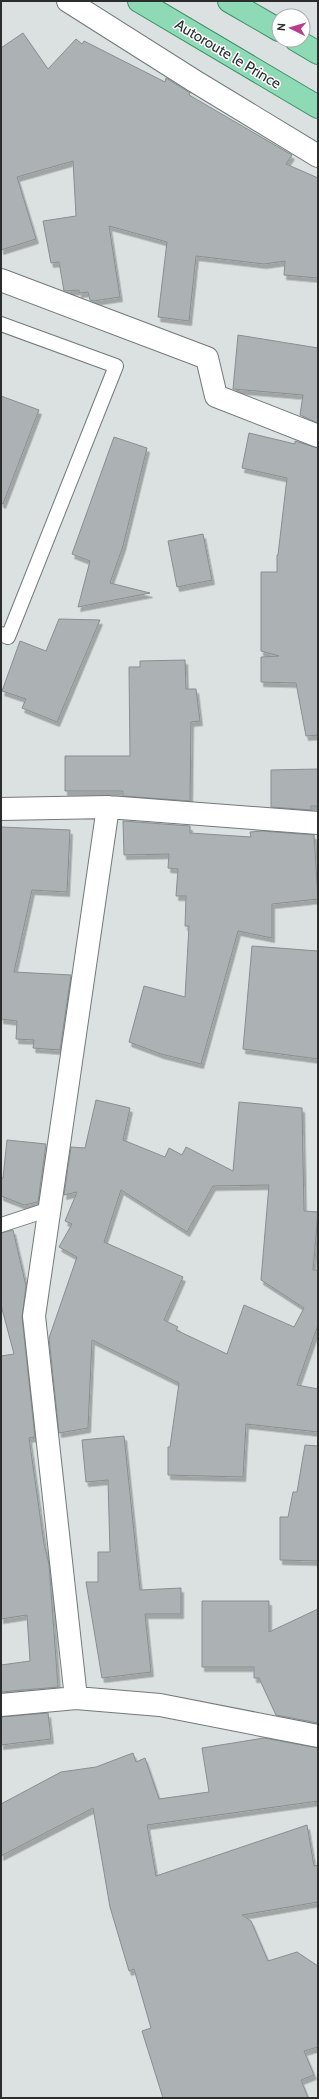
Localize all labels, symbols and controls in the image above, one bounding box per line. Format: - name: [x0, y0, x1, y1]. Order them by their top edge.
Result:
- north arrow: [271, 8, 311, 48]
- street label: Autoroute le Prince: [172, 15, 285, 93]
- text: N: [274, 23, 288, 32]

